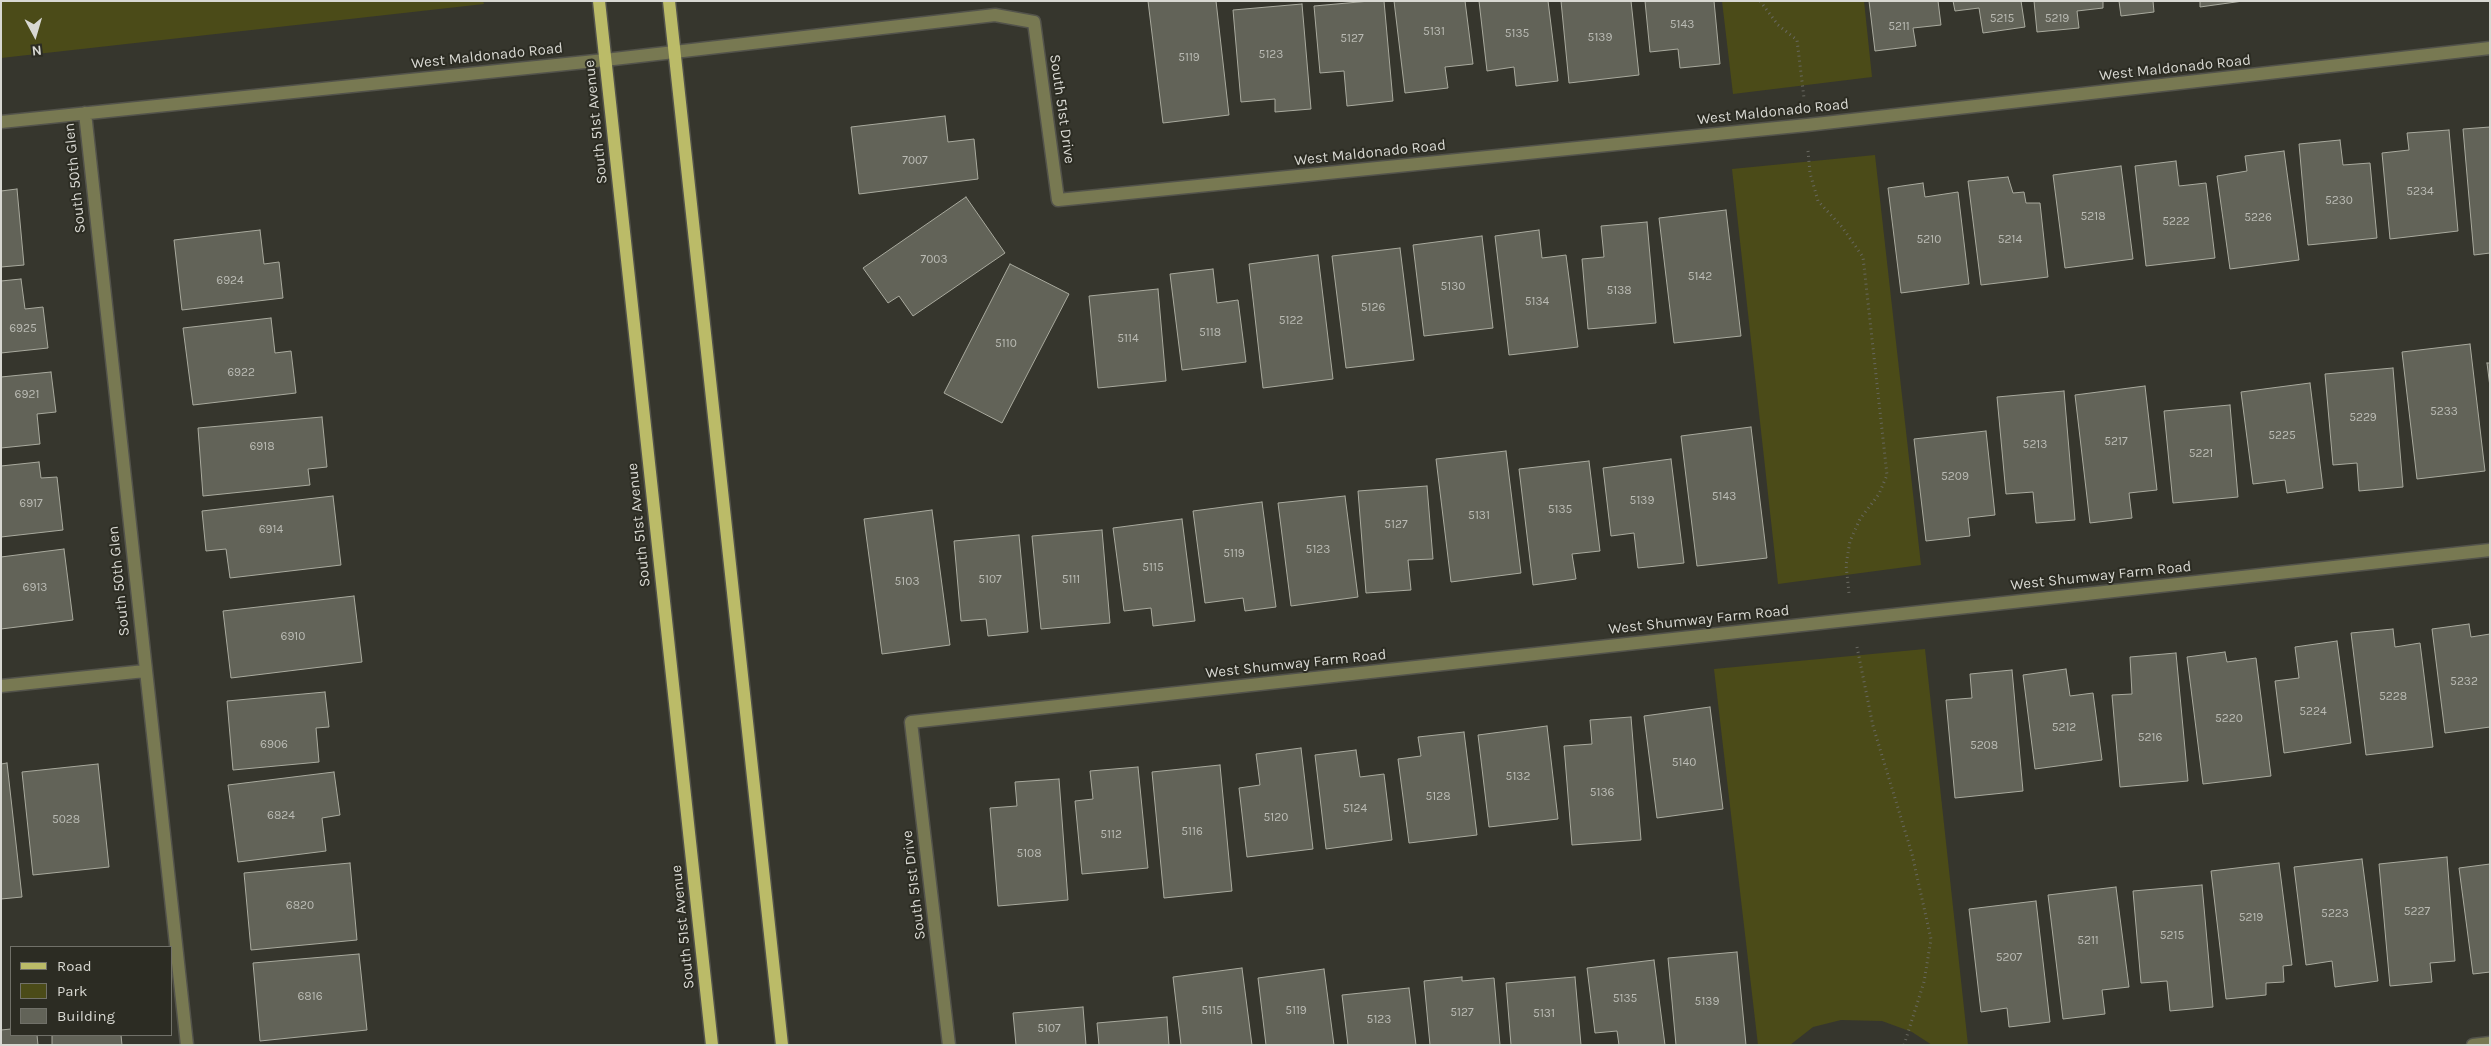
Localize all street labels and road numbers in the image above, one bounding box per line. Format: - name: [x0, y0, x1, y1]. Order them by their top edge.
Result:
- street label: West Maldonado Road: [410, 39, 564, 73]
- street label: West Maldonado Road: [2098, 51, 2252, 85]
- street label: South 51st Drive: [1045, 53, 1079, 165]
- street label: South 51st Avenue: [581, 59, 611, 185]
- street label: West Maldonado Road: [1696, 95, 1850, 129]
- street label: South 50th Glen: [60, 122, 90, 234]
- street label: West Maldonado Road: [1293, 136, 1447, 170]
- street label: South 51st Avenue: [624, 462, 654, 588]
- street label: South 50th Glen: [104, 525, 134, 637]
- street label: West Shumway Farm Road: [2010, 558, 2192, 594]
- street label: West Shumway Farm Road: [1608, 602, 1790, 638]
- street label: West Shumway Farm Road: [1205, 646, 1387, 682]
- street label: South 51st Drive: [898, 829, 930, 941]
- street label: South 51st Avenue: [668, 864, 698, 990]

